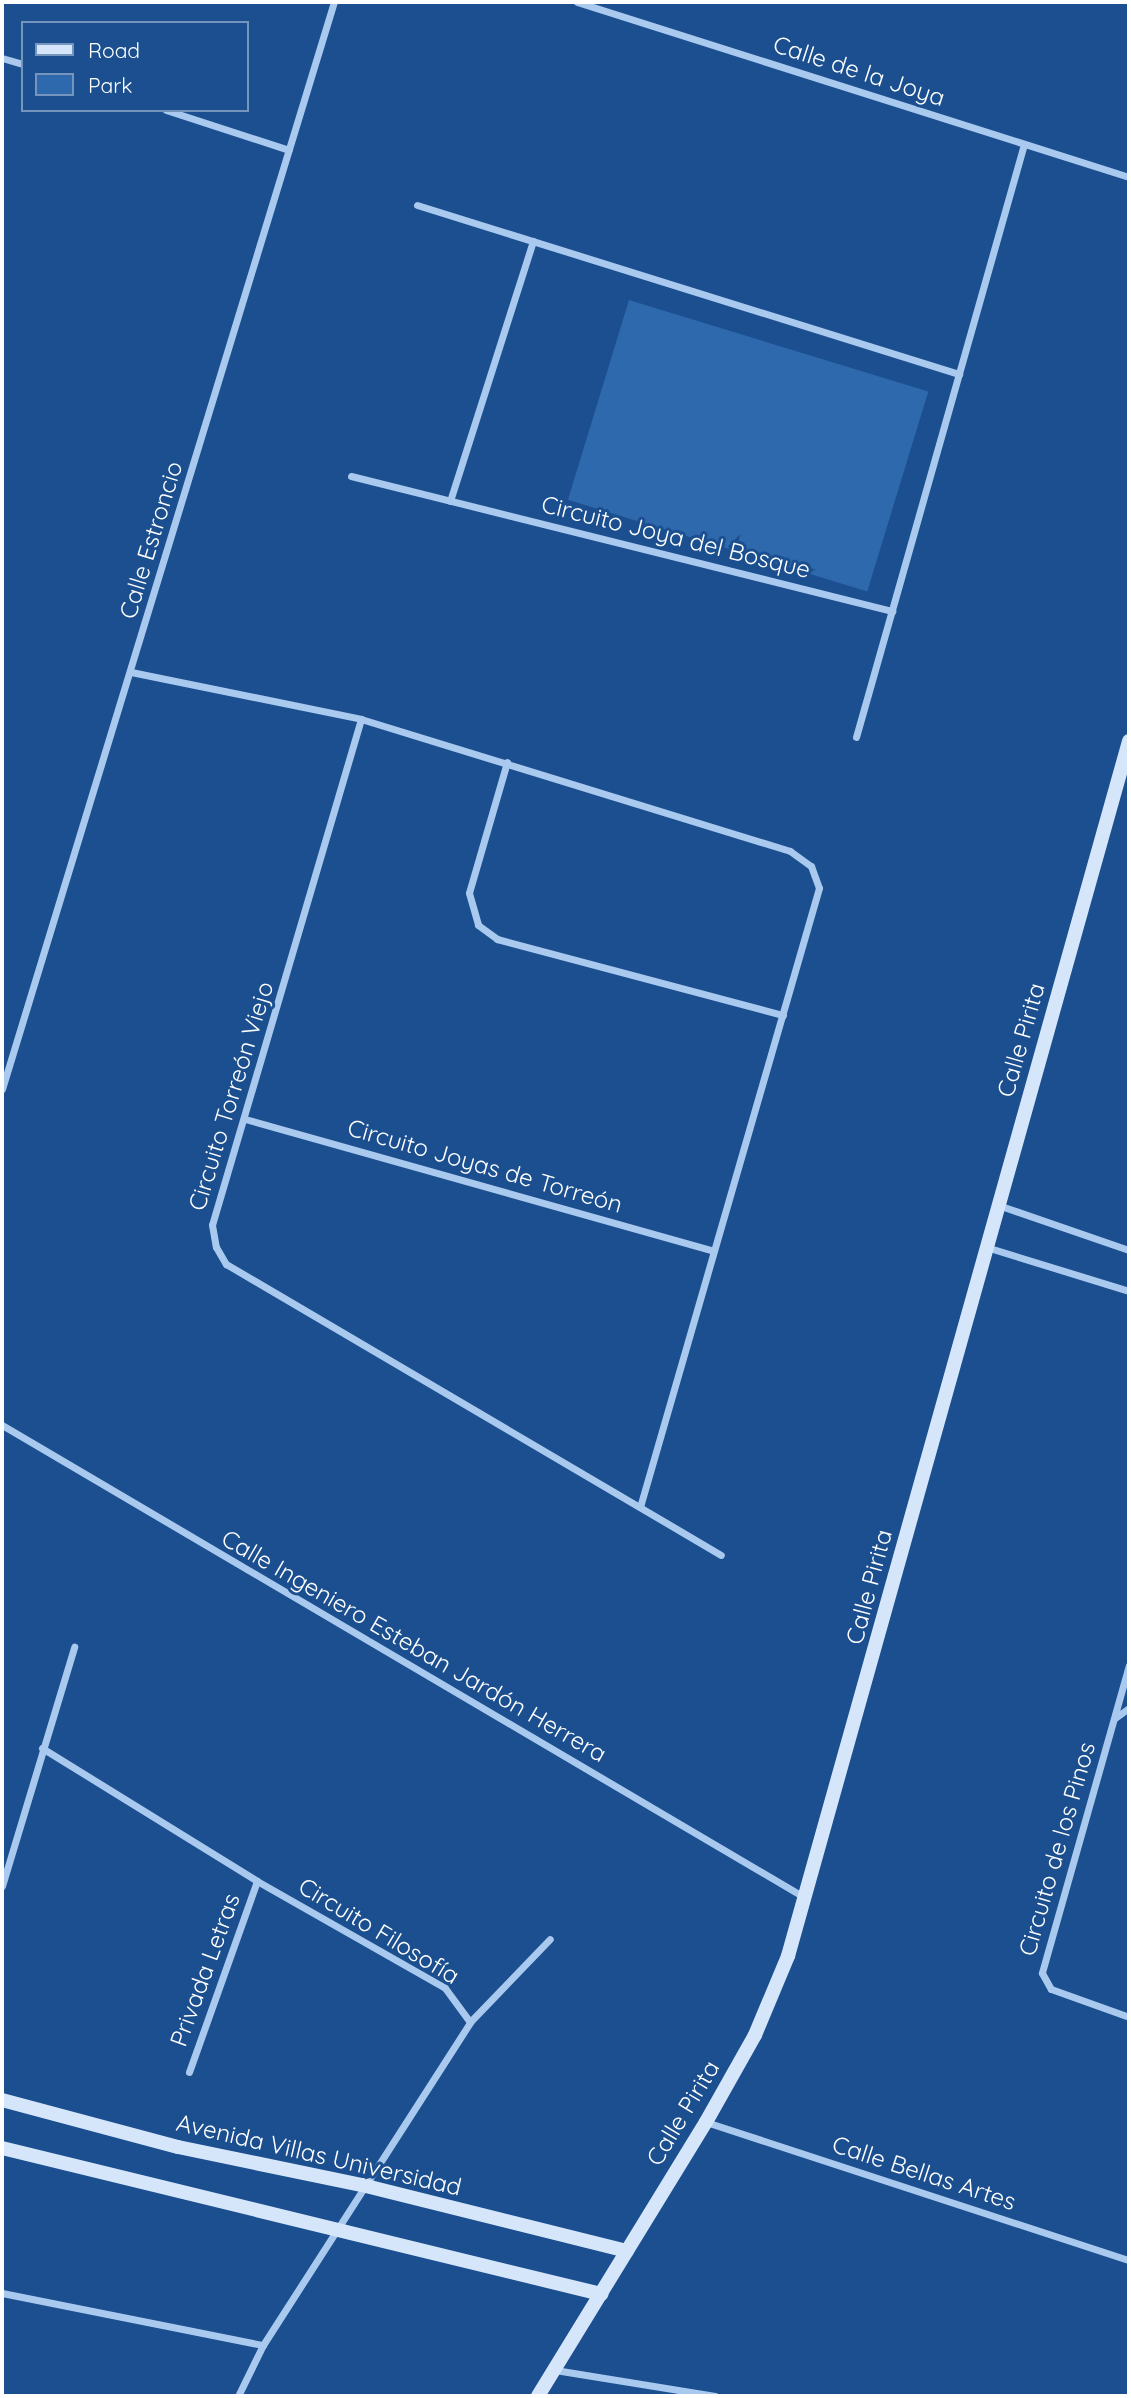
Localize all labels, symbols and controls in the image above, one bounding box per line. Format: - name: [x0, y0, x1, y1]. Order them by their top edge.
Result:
- legend: [21, 21, 248, 112]
- street label: Calle de la Joya: [770, 30, 948, 112]
- text: Road: [88, 37, 140, 63]
- text: Park: [88, 72, 132, 98]
- street label: Calle Estroncio: [113, 458, 189, 622]
- street label: Circuito Joya del Bosque: [539, 490, 813, 584]
- street label: Circuito Torreón Viejo: [182, 978, 280, 1214]
- street label: Calle Pirita: [991, 979, 1051, 1101]
- street label: Circuito Joyas de Torreón: [344, 1113, 626, 1219]
- street label: Calle Ingeniero Esteban Jardón Herrera: [216, 1524, 612, 1768]
- street label: Calle Pirita: [840, 1526, 898, 1648]
- street label: Circuito de los Pinos: [1013, 1739, 1101, 1959]
- street label: Circuito Filosofía: [293, 1872, 465, 1990]
- street label: Privada Letras: [164, 1890, 246, 2050]
- street label: Calle Pirita: [640, 2055, 726, 2171]
- street label: Avenida Villas Universidad: [174, 2108, 464, 2202]
- street label: Calle Bellas Artes: [829, 2130, 1019, 2216]

